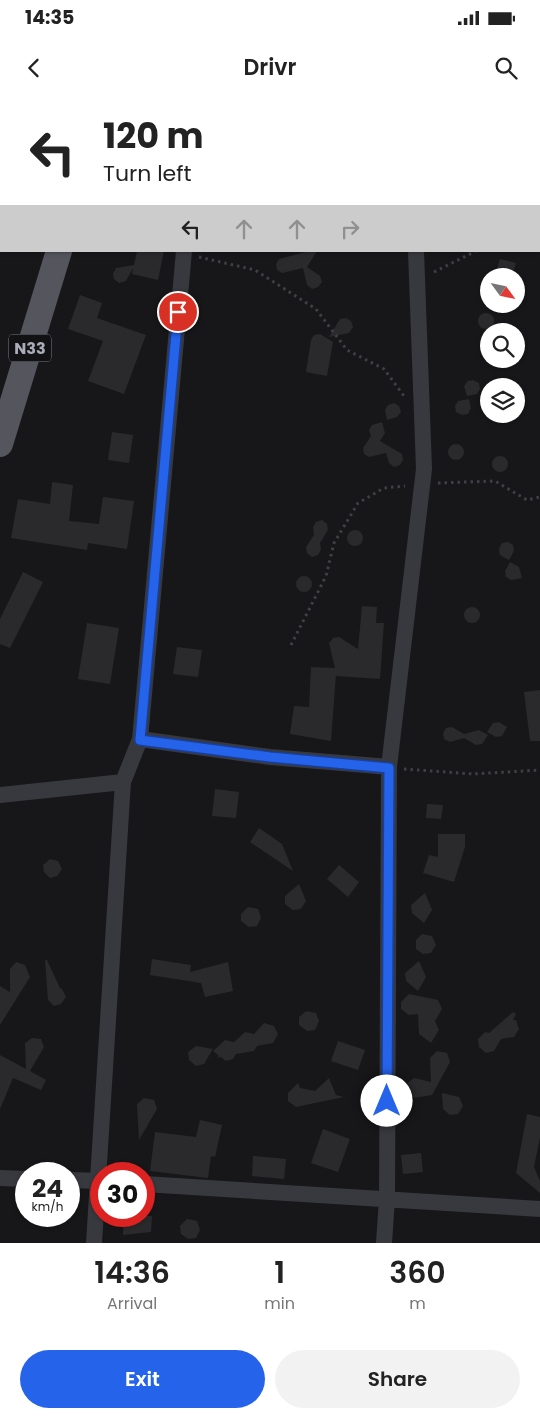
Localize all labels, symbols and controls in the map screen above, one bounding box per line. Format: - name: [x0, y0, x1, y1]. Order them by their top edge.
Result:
- text: 14:35: [25, 4, 74, 31]
- text: Drivr: [244, 52, 296, 83]
- icon: back: [20, 54, 48, 82]
- icon: search: [492, 54, 520, 82]
- text: 120 m: [103, 111, 203, 160]
- icon: left: [20, 120, 85, 185]
- text: Turn left: [103, 158, 191, 189]
- icon: left: [177, 215, 205, 243]
- icon: ahead: [230, 215, 258, 243]
- icon: ahead: [283, 215, 311, 243]
- icon: right: [336, 215, 364, 243]
- north arrow: [480, 268, 525, 312]
- map controls: [480, 268, 525, 423]
- pin: [157, 291, 199, 333]
- icon: arrive: [164, 298, 192, 326]
- button: search: [480, 323, 525, 368]
- road number: N33: [9, 334, 51, 362]
- button: layers: [480, 378, 525, 423]
- position arrow: [360, 1074, 412, 1126]
- speed limit sign: 30: [90, 1162, 155, 1227]
- text: 24: [32, 1171, 63, 1206]
- text: km/h: [32, 1198, 63, 1215]
- text: 14:36: [94, 1251, 170, 1294]
- text: 1: [274, 1251, 285, 1294]
- text: 360: [389, 1251, 446, 1294]
- text: Arrival: [107, 1292, 157, 1315]
- text: min: [264, 1292, 295, 1315]
- text: m: [409, 1292, 426, 1315]
- button: Exit: [20, 1350, 265, 1408]
- button: Share: [275, 1350, 520, 1408]

